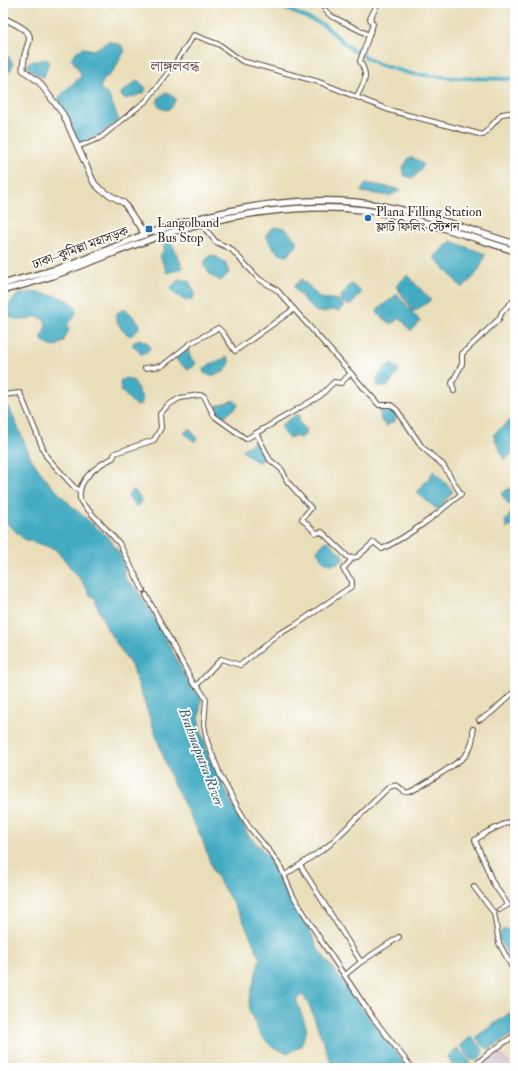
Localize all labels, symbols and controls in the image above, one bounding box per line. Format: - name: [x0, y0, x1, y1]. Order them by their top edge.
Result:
- district label: লাঙ্গলবন্ধ: [150, 57, 201, 76]
- place label: Plana Filling Station ফ্লাট ফিলিং স্টেশন: [375, 204, 482, 235]
- marker: Plana Filling Station ফ্লাট ফিলিং স্টেশন: [363, 213, 373, 223]
- place label: Langolband Bus Stop: [157, 215, 220, 247]
- street label: ঢাকা–কুমিল্লা মহাসড়ক: [29, 223, 131, 273]
- marker: Langolband Bus Stop: [144, 224, 154, 234]
- water label: Brahmaputra River: [175, 705, 228, 810]

